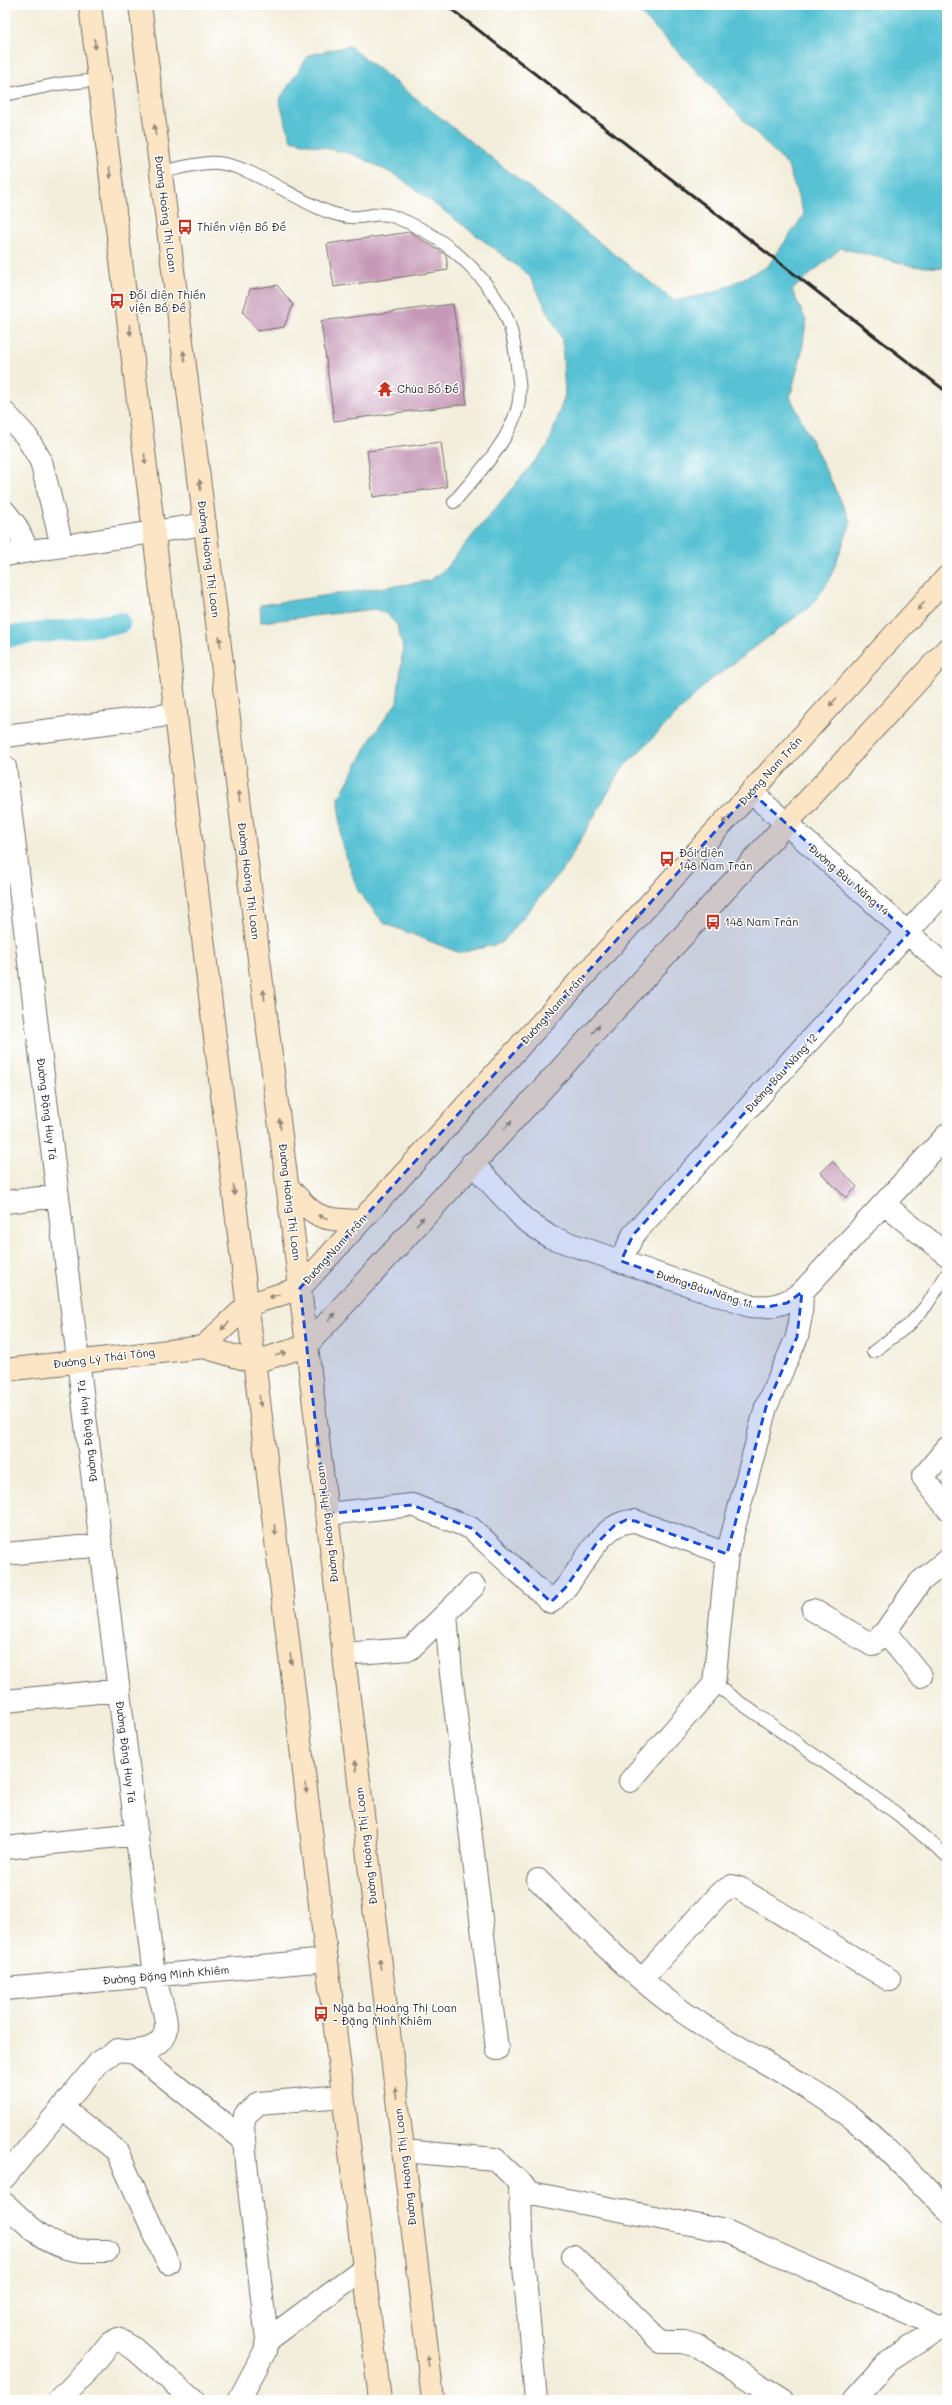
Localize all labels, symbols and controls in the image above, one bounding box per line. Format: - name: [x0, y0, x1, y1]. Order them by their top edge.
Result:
- one-way arrow: [92, 38, 98, 50]
- one-way arrow: [152, 124, 159, 136]
- street label: Đường Hoàng Thị Loan: [152, 154, 181, 273]
- one-way arrow: [107, 167, 114, 179]
- bus stop icon: Thiền viện Bồ Đề: [176, 218, 194, 236]
- place label: Thiền viện Bồ Đề: [197, 219, 287, 234]
- place label: Đối diện Thiền viện Bồ Đề: [129, 287, 206, 315]
- bus stop icon: Đối diện Thiền viện Bồ Đề: [108, 292, 126, 310]
- one-way arrow: [126, 324, 133, 336]
- one-way arrow: [181, 350, 187, 362]
- temple icon: Chùa Bồ Đề: [376, 380, 394, 398]
- place label: Chùa Bồ Đề: [397, 381, 459, 396]
- one-way arrow: [142, 453, 148, 465]
- one-way arrow: [197, 479, 203, 491]
- street label: Đường Hoàng Thị Loan: [195, 499, 224, 618]
- one-way arrow: [916, 601, 925, 611]
- one-way arrow: [216, 636, 223, 648]
- one-way arrow: [828, 697, 838, 707]
- street label: Đường Nam Trân: [735, 733, 805, 809]
- one-way arrow: [236, 790, 242, 803]
- one-way arrow: [722, 813, 731, 824]
- street label: Đường Hoàng Thị Loan: [235, 821, 264, 940]
- street label: Đường Bàu Năng 14: [806, 840, 893, 919]
- place label: Đối diện 148 Nam Trân: [679, 845, 752, 873]
- bus stop icon: Đối diện 148 Nam Trân: [658, 850, 676, 868]
- one-way arrow: [634, 910, 644, 920]
- bus stop icon: 148 Nam Trân: [704, 913, 722, 931]
- place label: 148 Nam Trân: [725, 914, 798, 929]
- street label: Đường Nam Trân: [517, 972, 587, 1048]
- one-way arrow: [261, 989, 267, 1001]
- one-way arrow: [591, 1025, 600, 1034]
- street label: Đường Bàu Năng 12: [741, 1030, 820, 1115]
- street label: Đường Đặng Huy Tá: [34, 1057, 61, 1161]
- one-way arrow: [277, 1118, 283, 1130]
- one-way arrow: [503, 1120, 512, 1130]
- street label: Đường Hoàng Thị Loan: [276, 1142, 305, 1261]
- one-way arrow: [231, 1183, 237, 1196]
- street label: Đường Nam Trân: [299, 1212, 369, 1288]
- one-way arrow: [316, 1214, 328, 1220]
- one-way arrow: [415, 1216, 425, 1226]
- street label: Đường Bàu Năng 11: [654, 1266, 754, 1311]
- one-way arrow: [268, 1293, 280, 1299]
- one-way arrow: [328, 1312, 337, 1322]
- one-way arrow: [221, 1321, 230, 1330]
- street label: Đường Lý Thái Tông: [52, 1344, 156, 1371]
- one-way arrow: [275, 1351, 287, 1357]
- street label: Đường Đặng Huy Tá: [73, 1379, 100, 1483]
- one-way arrow: [257, 1395, 263, 1407]
- one-way arrow: [315, 1441, 321, 1453]
- street label: Đường Hoàng Thị Loan: [312, 1465, 341, 1584]
- one-way arrow: [272, 1524, 278, 1536]
- one-way arrow: [288, 1653, 294, 1665]
- street label: Đường Đặng Huy Tá: [113, 1700, 140, 1804]
- one-way arrow: [353, 1760, 360, 1772]
- one-way arrow: [303, 1782, 309, 1794]
- street label: Đường Hoàng Thị Loan: [351, 1787, 380, 1906]
- one-way arrow: [377, 1958, 383, 1970]
- street label: Đường Đặng Minh Khiêm: [102, 1961, 230, 1988]
- place label: Ngã ba Hoàng Thị Loan - Đặng Minh Khiêm: [333, 2000, 457, 2028]
- bus stop icon: Ngã ba Hoàng Thị Loan - Đặng Minh Khiêm: [312, 2005, 330, 2023]
- one-way arrow: [393, 2087, 399, 2099]
- street label: Đường Hoàng Thị Loan: [390, 2108, 419, 2227]
- one-way arrow: [425, 2355, 431, 2367]

